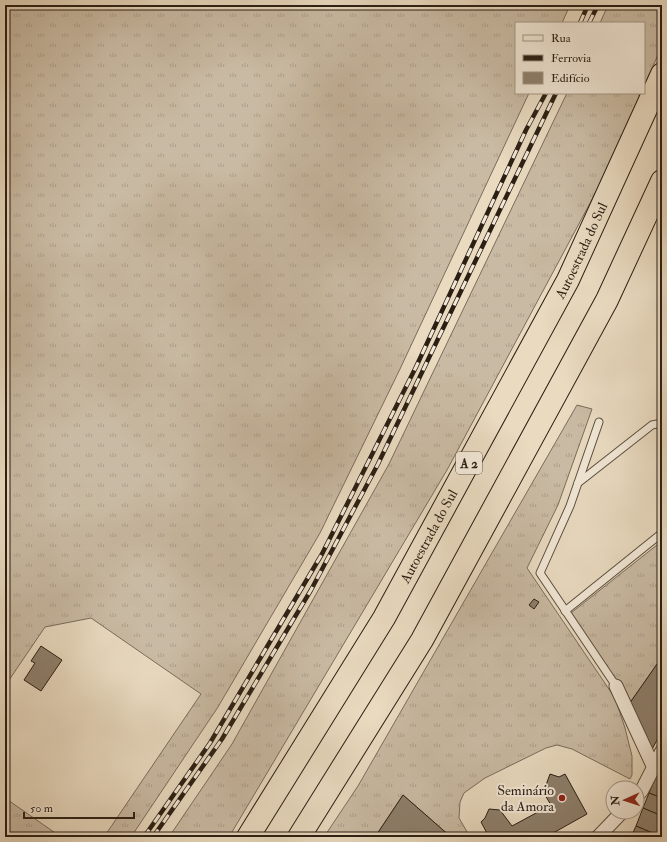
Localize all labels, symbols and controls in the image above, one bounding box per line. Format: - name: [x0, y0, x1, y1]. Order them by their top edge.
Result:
- legend: [515, 22, 645, 94]
- text: Rua: [551, 31, 572, 46]
- text: Ferrovia: [551, 51, 592, 66]
- text: Edifício: [551, 71, 590, 86]
- street label: Autoestrada do Sul: [551, 199, 611, 303]
- road number: A 2: [456, 452, 482, 474]
- street label: Autoestrada do Sul: [396, 486, 462, 587]
- north arrow: [605, 780, 645, 820]
- place label: Seminário da Amora: [497, 782, 554, 815]
- marker: Seminário da Amora: [557, 793, 567, 803]
- scale bar: [24, 794, 134, 820]
- text: N: [609, 794, 622, 807]
- text: 50 m: [30, 801, 54, 816]

